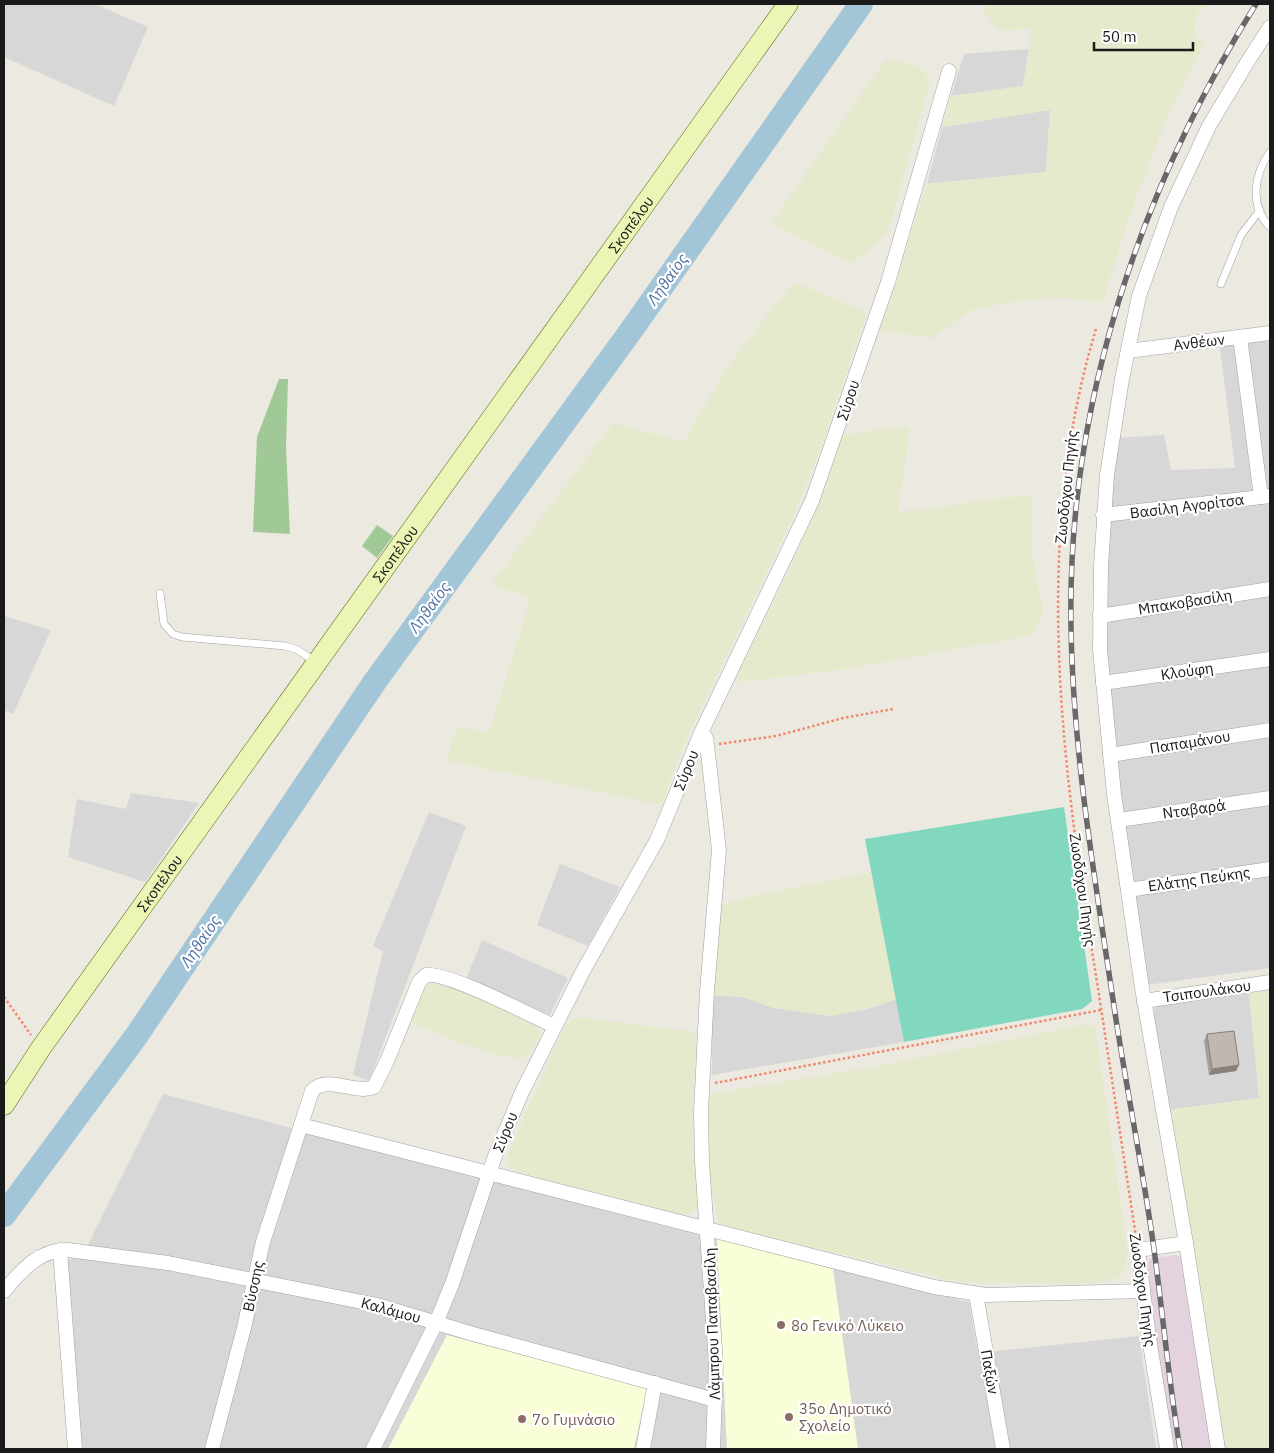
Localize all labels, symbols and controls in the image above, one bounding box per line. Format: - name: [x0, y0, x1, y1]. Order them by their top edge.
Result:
- scale bar: [1094, 20, 1193, 52]
- text: 50 m: [1102, 27, 1137, 46]
- street label: Σκοπέλου: [604, 192, 657, 257]
- water label: Ληθαίος: [641, 249, 692, 310]
- street label: Ανθέων: [1172, 329, 1226, 355]
- street label: Σύρου: [833, 377, 863, 423]
- street label: Ζωοδόχου Πηγής: [1051, 429, 1081, 545]
- street label: Βασίλη Αγορίτσα: [1129, 490, 1246, 522]
- street label: Σκοπέλου: [368, 521, 422, 586]
- water label: Ληθαίος: [403, 577, 455, 637]
- street label: Μπακοβασίλη: [1137, 585, 1233, 619]
- street label: Κλούφη: [1159, 658, 1215, 684]
- street label: Παπαμάνου: [1148, 726, 1232, 758]
- street label: Σύρου: [669, 747, 703, 793]
- street label: Νταβαρά: [1161, 795, 1227, 823]
- street label: Ζωοδόχου Πηγής: [1066, 832, 1100, 948]
- street label: Σκοπέλου: [132, 851, 186, 915]
- street label: Ελάτης Πεύκης: [1147, 862, 1251, 896]
- water label: Ληθαίος: [175, 911, 225, 972]
- street label: Τσιπουλάκου: [1162, 975, 1252, 1007]
- street label: Σύρου: [488, 1109, 522, 1155]
- street label: Ζωοδόχου Πηγής: [1126, 1232, 1160, 1348]
- street label: Λάμπρου Παπαβασίλη: [700, 1247, 724, 1401]
- street label: Βύσσης: [238, 1259, 268, 1313]
- street label: Καλάμου: [359, 1293, 423, 1327]
- place label: 8ο Γενικό Λύκειο: [791, 1316, 904, 1335]
- marker: 8ο Γενικό Λύκειο: [775, 1319, 787, 1331]
- street label: Παξών: [977, 1348, 1003, 1396]
- place label: 35ο Δημοτικό Σχολείο: [799, 1399, 892, 1435]
- place label: 7ο Γυμνάσιο: [532, 1410, 615, 1429]
- marker: 35ο Δημοτικό Σχολείο: [783, 1411, 795, 1423]
- marker: 7ο Γυμνάσιο: [516, 1413, 528, 1425]

